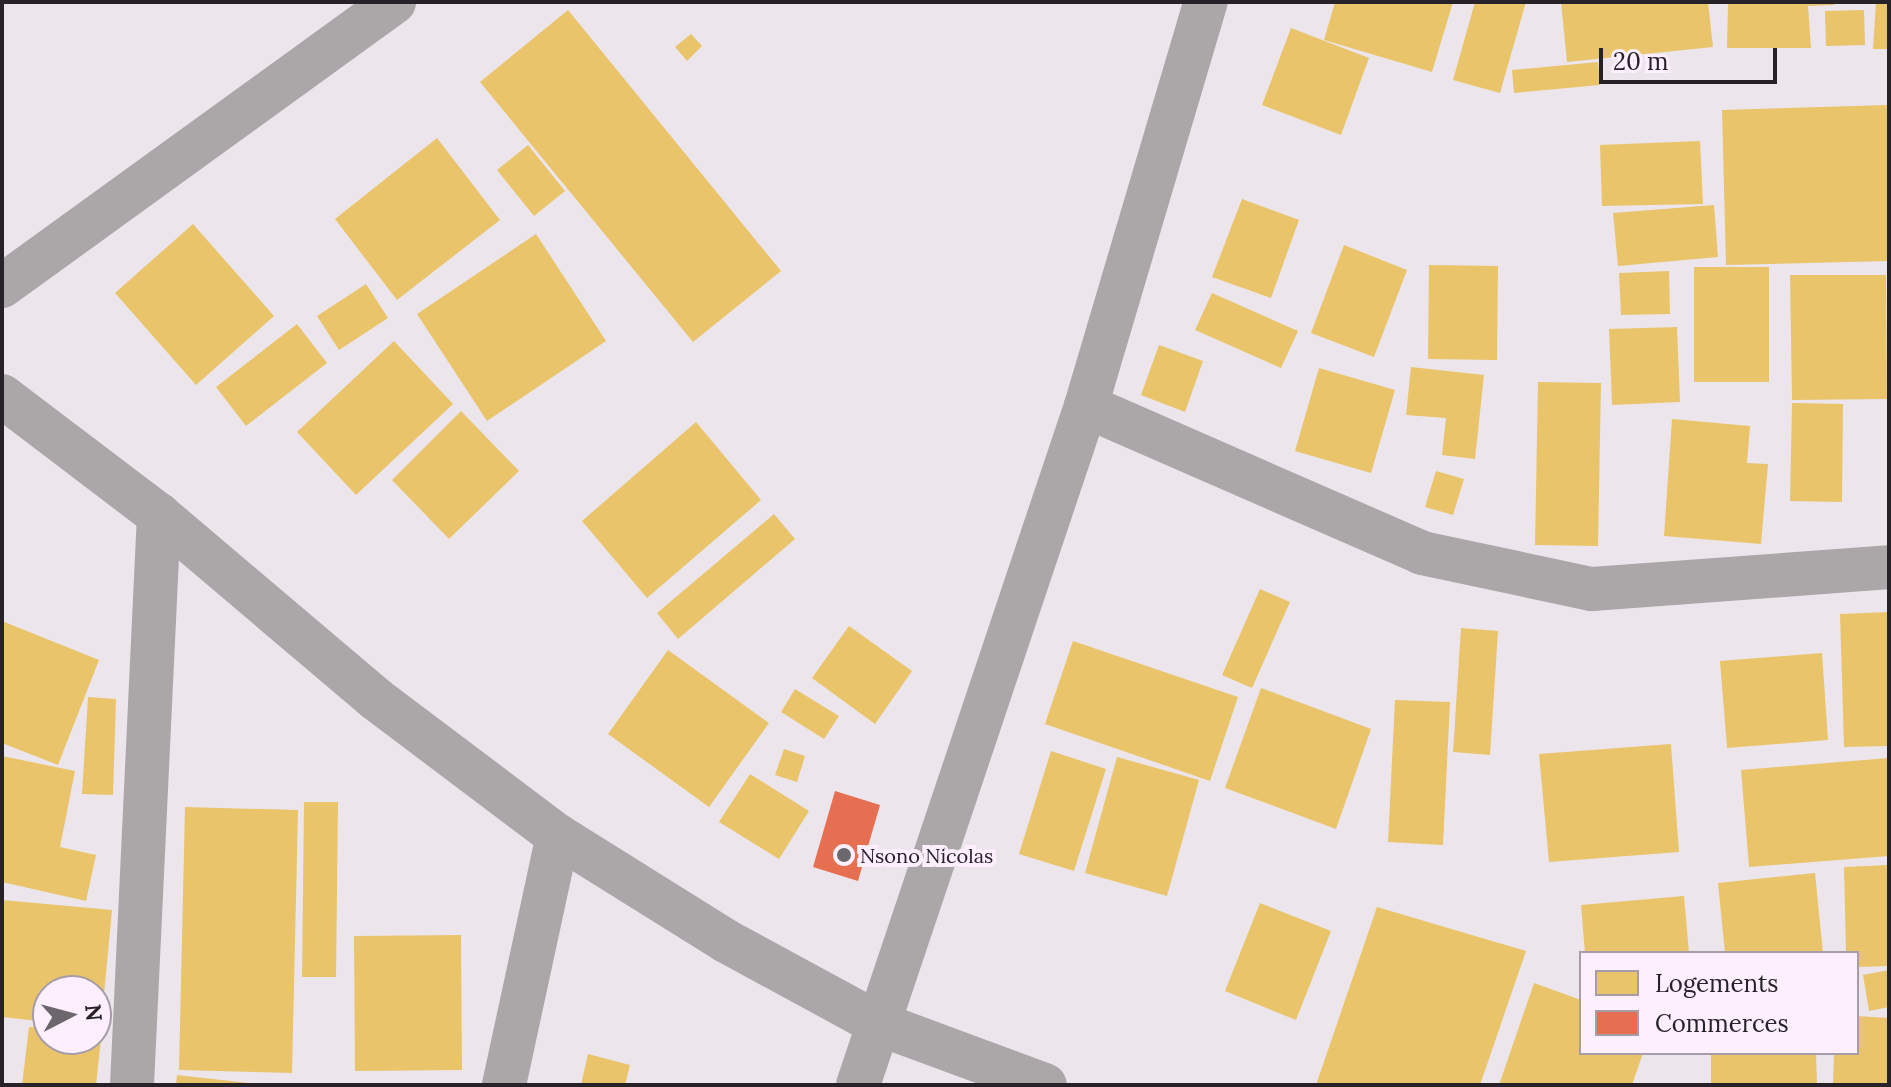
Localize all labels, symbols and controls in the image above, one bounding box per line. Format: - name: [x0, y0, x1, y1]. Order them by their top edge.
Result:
- scale bar: [1603, 32, 1781, 82]
- text: 20 m: [1613, 46, 1669, 77]
- place label: Nsono Nicolas: [860, 843, 993, 867]
- marker: Nsono Nicolas: [835, 846, 853, 864]
- legend: [1579, 951, 1859, 1055]
- text: Logements: [1655, 968, 1778, 999]
- north arrow: [32, 975, 112, 1055]
- text: N: [79, 1003, 109, 1023]
- text: Commerces: [1655, 1008, 1789, 1039]

